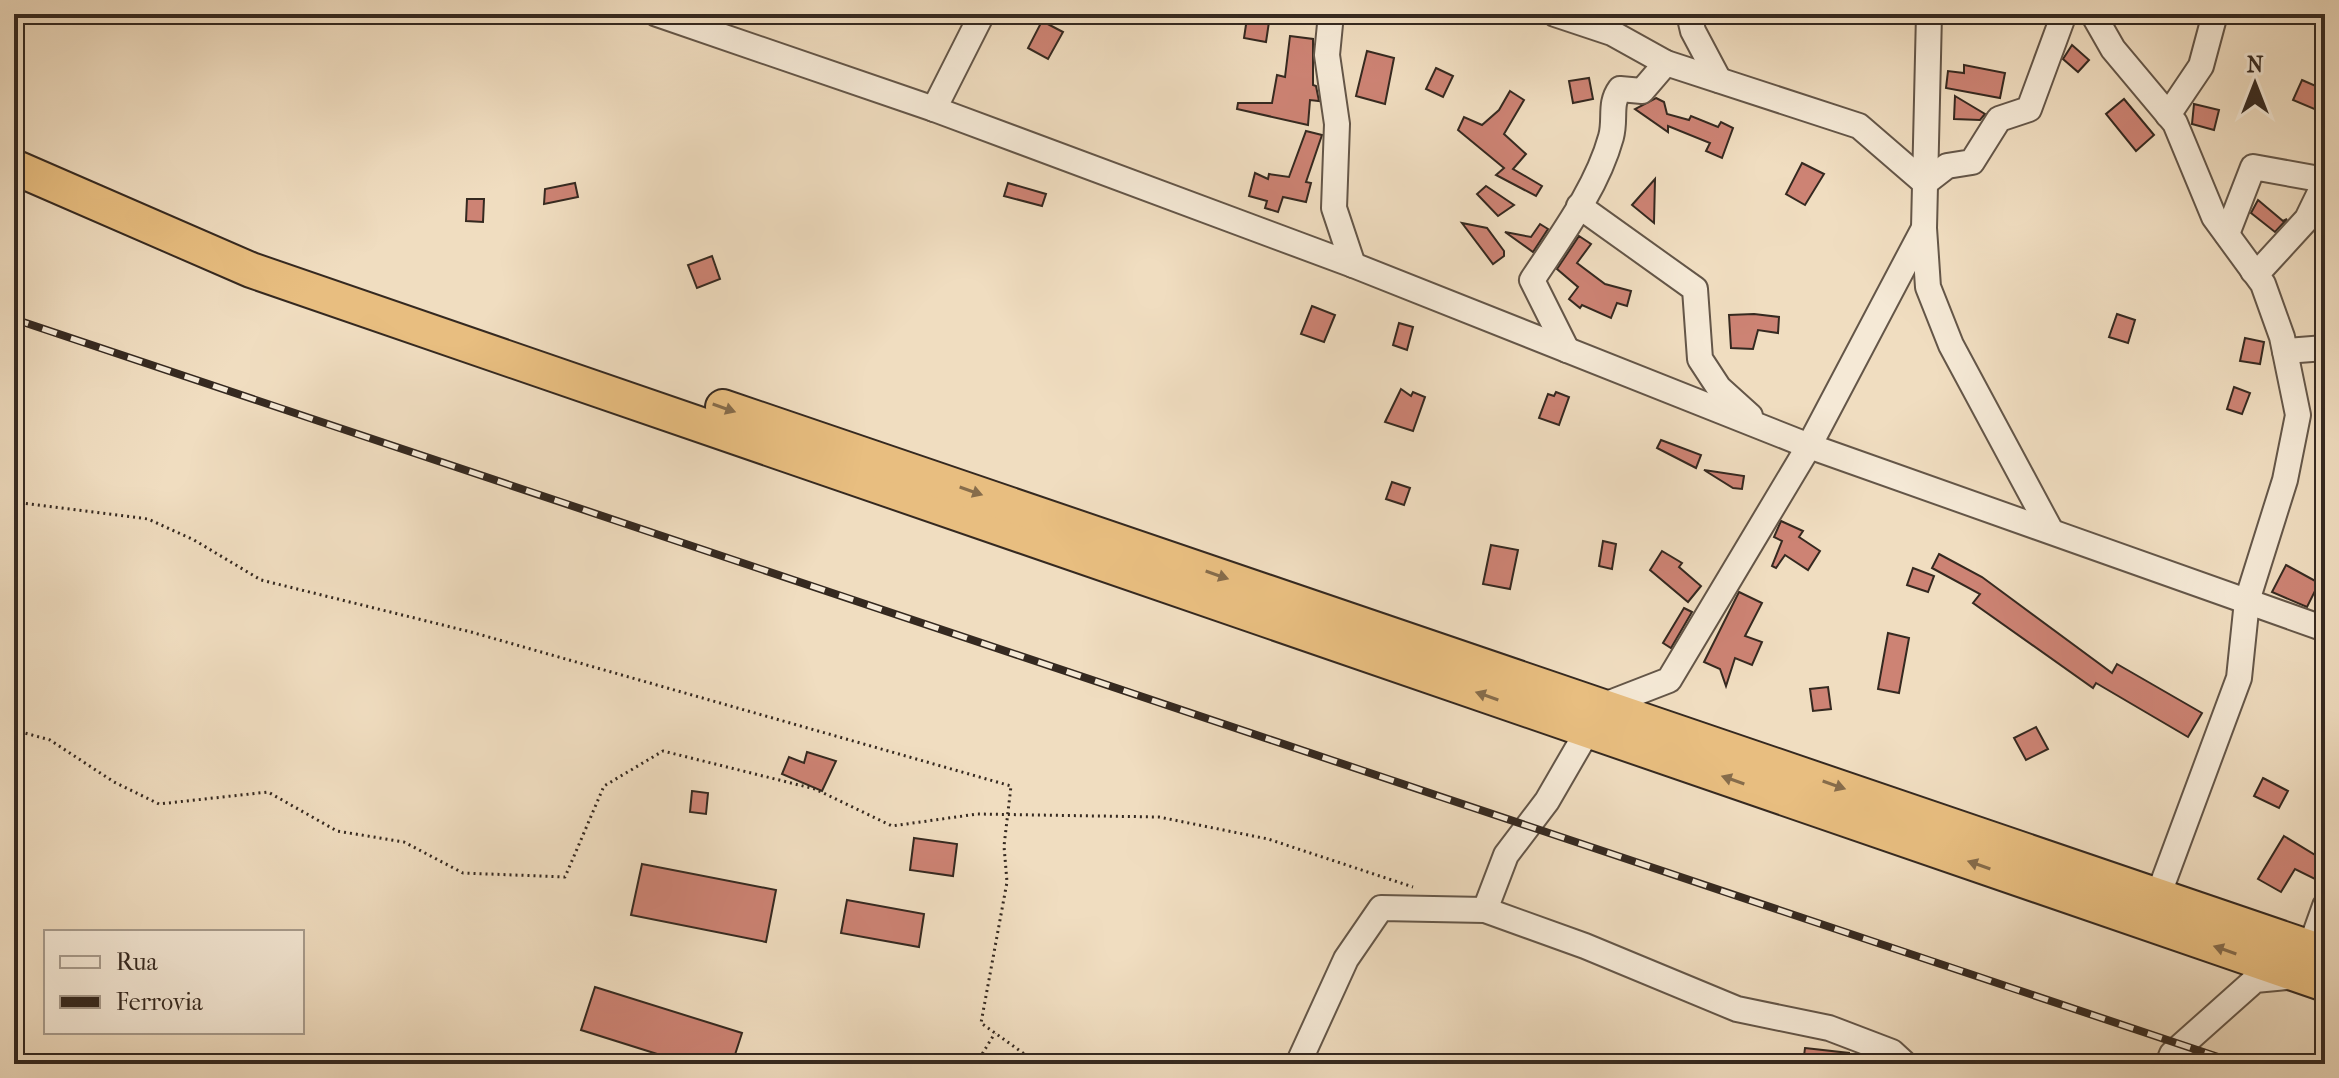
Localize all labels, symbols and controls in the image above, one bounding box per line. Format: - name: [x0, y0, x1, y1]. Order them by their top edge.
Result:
- north arrow: [2215, 44, 2295, 124]
- text: N: [2247, 52, 2264, 78]
- one-way arrow: [713, 402, 737, 414]
- one-way arrow: [959, 486, 983, 498]
- one-way arrow: [1205, 569, 1229, 581]
- one-way arrow: [1475, 689, 1499, 701]
- one-way arrow: [1721, 774, 1745, 786]
- one-way arrow: [1822, 779, 1846, 791]
- one-way arrow: [1967, 858, 1991, 871]
- legend: [44, 930, 304, 1034]
- one-way arrow: [2213, 943, 2237, 955]
- text: Rua: [116, 948, 159, 976]
- text: Ferrovia: [116, 988, 204, 1016]

